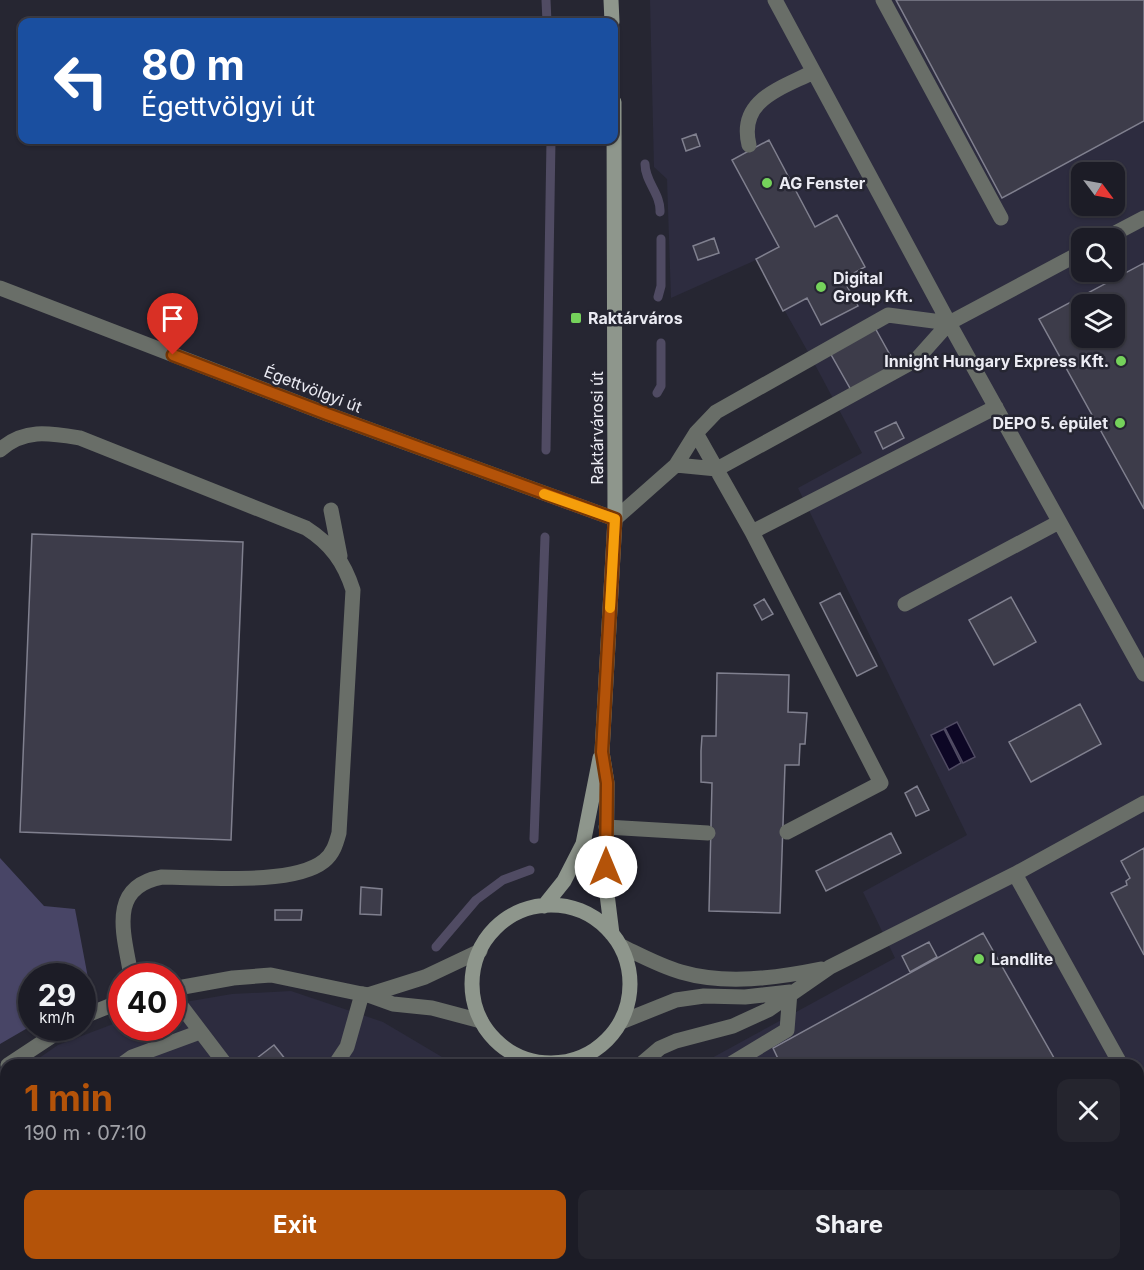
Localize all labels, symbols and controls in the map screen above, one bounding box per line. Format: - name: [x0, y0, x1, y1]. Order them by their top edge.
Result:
- text: 80 m: [141, 39, 245, 90]
- icon: left: [42, 42, 120, 120]
- text: Égettvölgyi út: [141, 90, 315, 123]
- north arrow: [1071, 162, 1125, 216]
- map controls: [1071, 162, 1125, 348]
- place label: AG Fenster: [779, 173, 866, 193]
- marker: AG Fenster: [760, 176, 774, 190]
- button: search: [1071, 228, 1125, 282]
- place label: Digital Group Kft.: [833, 268, 913, 306]
- marker: Digital Group Kft.: [814, 280, 828, 294]
- pin: [147, 293, 198, 355]
- button: layers: [1071, 294, 1125, 348]
- icon: arrive: [156, 302, 189, 335]
- place label: Raktárváros: [588, 308, 683, 328]
- marker: Raktárváros: [569, 311, 583, 325]
- place label: Innight Hungary Express Kft.: [884, 351, 1109, 371]
- marker: Innight Hungary Express Kft.: [1114, 354, 1128, 368]
- street label: Égettvölgyi út: [261, 361, 365, 417]
- street label: Raktárvárosi út: [587, 371, 607, 485]
- place label: DEPO 5. épület: [992, 413, 1108, 433]
- marker: DEPO 5. épület: [1113, 416, 1127, 430]
- position arrow: [574, 835, 638, 899]
- place label: Landlite: [991, 949, 1053, 969]
- marker: Landlite: [972, 952, 986, 966]
- speed limit sign: 40: [108, 963, 186, 1041]
- text: 29: [38, 977, 76, 1013]
- text: km/h: [39, 1008, 75, 1027]
- text: 1 min: [24, 1076, 113, 1120]
- button: close: [1057, 1079, 1120, 1142]
- text: 190 m · 07:10: [24, 1121, 147, 1145]
- button: Exit: [24, 1190, 566, 1259]
- button: Share: [578, 1190, 1120, 1259]

